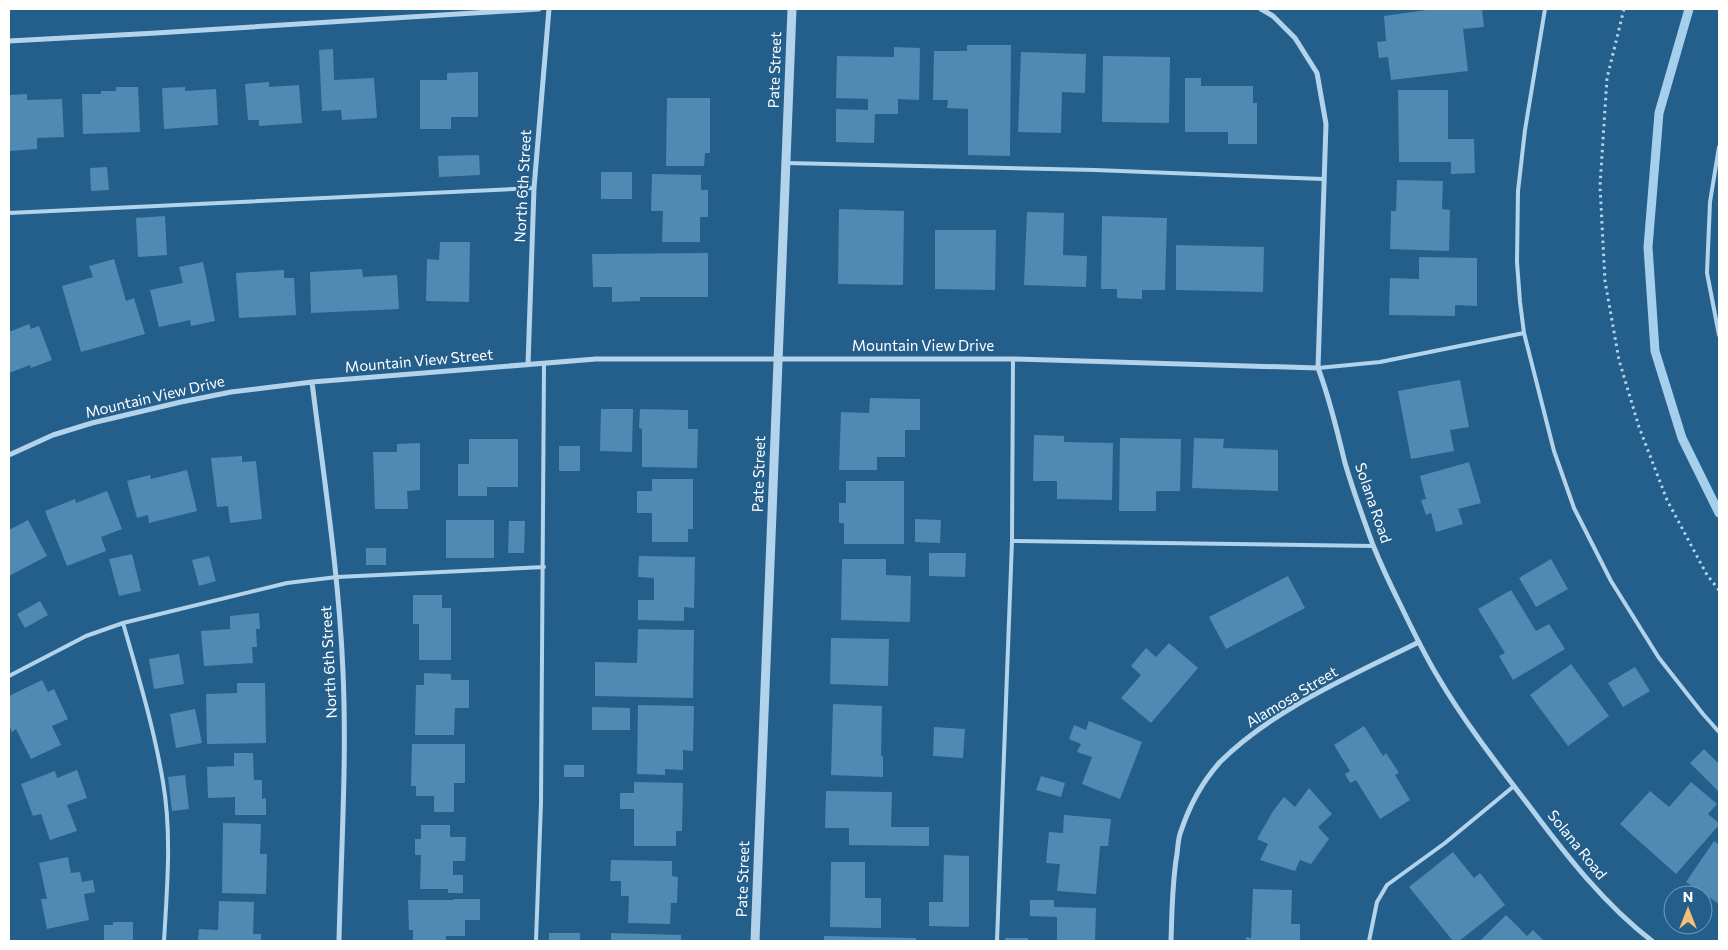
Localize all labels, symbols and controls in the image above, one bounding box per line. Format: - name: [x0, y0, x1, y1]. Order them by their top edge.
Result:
- street label: Pate Street: [764, 31, 784, 108]
- street label: North 6th Street: [510, 129, 534, 243]
- street label: Mountain View Drive: [852, 336, 994, 354]
- street label: Mountain View Street: [344, 345, 494, 375]
- street label: Mountain View Drive: [83, 371, 226, 421]
- street label: Pate Street: [748, 435, 768, 512]
- street label: Solana Road: [1352, 460, 1396, 545]
- street label: North 6th Street: [316, 605, 340, 719]
- street label: Alamosa Street: [1242, 662, 1341, 731]
- street label: Solana Road: [1544, 806, 1611, 883]
- street label: Pate Street: [732, 840, 752, 917]
- north arrow: [1663, 885, 1713, 935]
- text: N: [1683, 888, 1693, 905]

